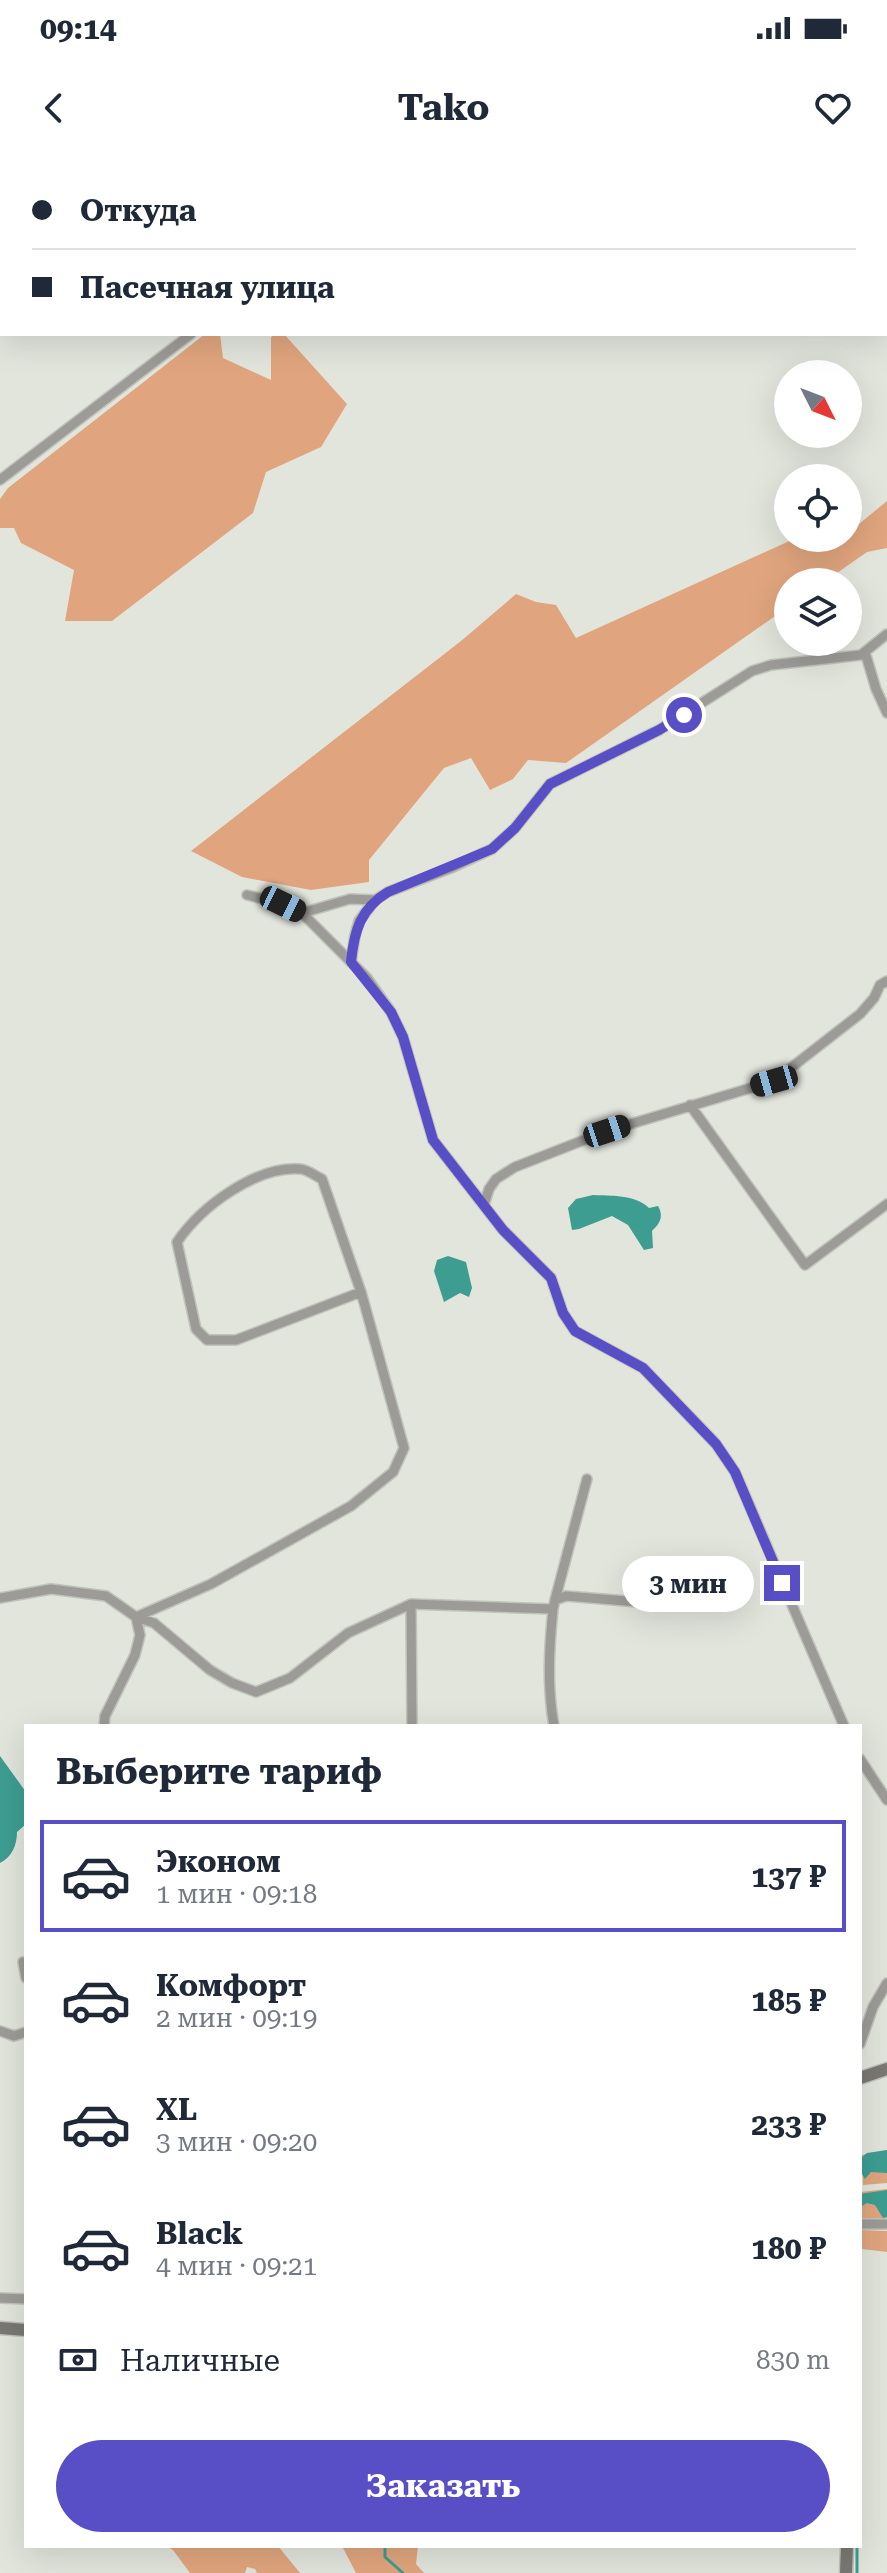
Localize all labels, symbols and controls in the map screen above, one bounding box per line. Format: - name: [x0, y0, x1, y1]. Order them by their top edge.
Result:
- text: 09:14: [40, 11, 117, 46]
- icon: back: [32, 86, 76, 130]
- icon: heart: [811, 86, 855, 130]
- text: Tako: [397, 87, 490, 129]
- text: Откуда: [80, 193, 196, 228]
- text: Пасечная улица: [80, 270, 335, 305]
- north arrow: [774, 360, 862, 448]
- map controls: [774, 360, 862, 656]
- button: locate: [774, 464, 862, 552]
- button: layers: [774, 568, 862, 656]
- route start: [666, 697, 702, 733]
- car: [256, 883, 310, 925]
- car: [748, 1063, 800, 1099]
- car: [580, 1112, 634, 1150]
- callout: 3 мин: [622, 1555, 754, 1611]
- route end: [764, 1565, 800, 1601]
- text: 3 мин: [649, 1569, 727, 1599]
- text: Выберите тариф: [56, 1751, 382, 1793]
- icon: car: [60, 1840, 132, 1912]
- text: Эконом: [156, 1844, 281, 1879]
- text: 137 ₽: [751, 1859, 826, 1894]
- text: 1 мин · 09:18: [156, 1879, 317, 1909]
- icon: car: [60, 1964, 132, 2036]
- text: Комфорт: [156, 1968, 306, 2003]
- text: 185 ₽: [751, 1983, 826, 2018]
- text: 2 мин · 09:19: [156, 2003, 317, 2033]
- icon: car: [60, 2088, 132, 2160]
- text: XL: [156, 2092, 197, 2127]
- text: 233 ₽: [751, 2107, 826, 2142]
- text: 3 мин · 09:20: [156, 2127, 317, 2157]
- icon: car: [60, 2212, 132, 2284]
- text: Black: [156, 2216, 243, 2251]
- text: 180 ₽: [751, 2231, 826, 2266]
- text: 4 мин · 09:21: [156, 2251, 317, 2281]
- icon: cash: [56, 2338, 100, 2382]
- text: Наличные: [120, 2343, 280, 2378]
- text: 830 m: [756, 2345, 830, 2375]
- button: Заказать: [56, 2440, 830, 2532]

